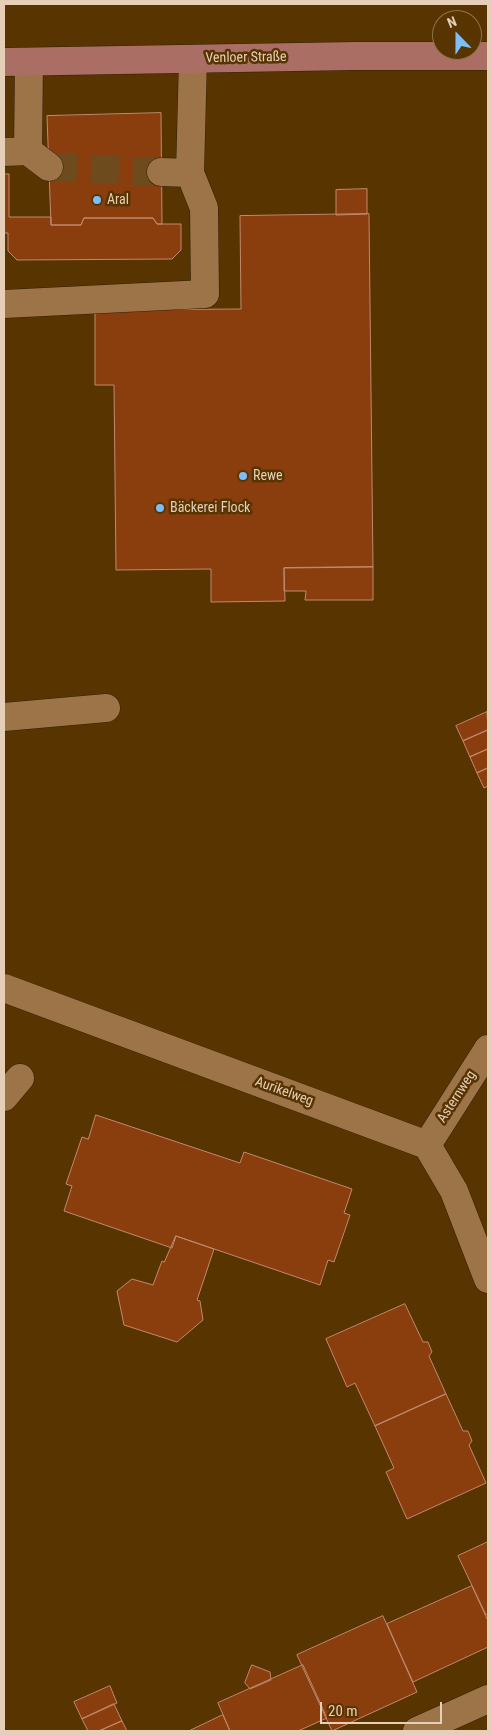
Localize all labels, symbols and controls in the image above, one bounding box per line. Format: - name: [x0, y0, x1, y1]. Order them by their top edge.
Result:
- north arrow: [432, 10, 482, 60]
- text: N: [445, 13, 459, 31]
- street label: Venloer Straße: [205, 49, 287, 67]
- place label: Aral: [107, 192, 129, 208]
- marker: Aral: [91, 194, 103, 206]
- place label: Rewe: [253, 468, 283, 484]
- marker: Rewe: [237, 470, 249, 482]
- place label: Bäckerei Flock: [170, 500, 250, 516]
- marker: Bäckerei Flock: [154, 502, 166, 514]
- street label: Asternweg: [434, 1068, 480, 1126]
- street label: Aurikelweg: [253, 1074, 315, 1110]
- scale bar: [322, 1692, 444, 1724]
- text: 20 m: [328, 1702, 358, 1720]

